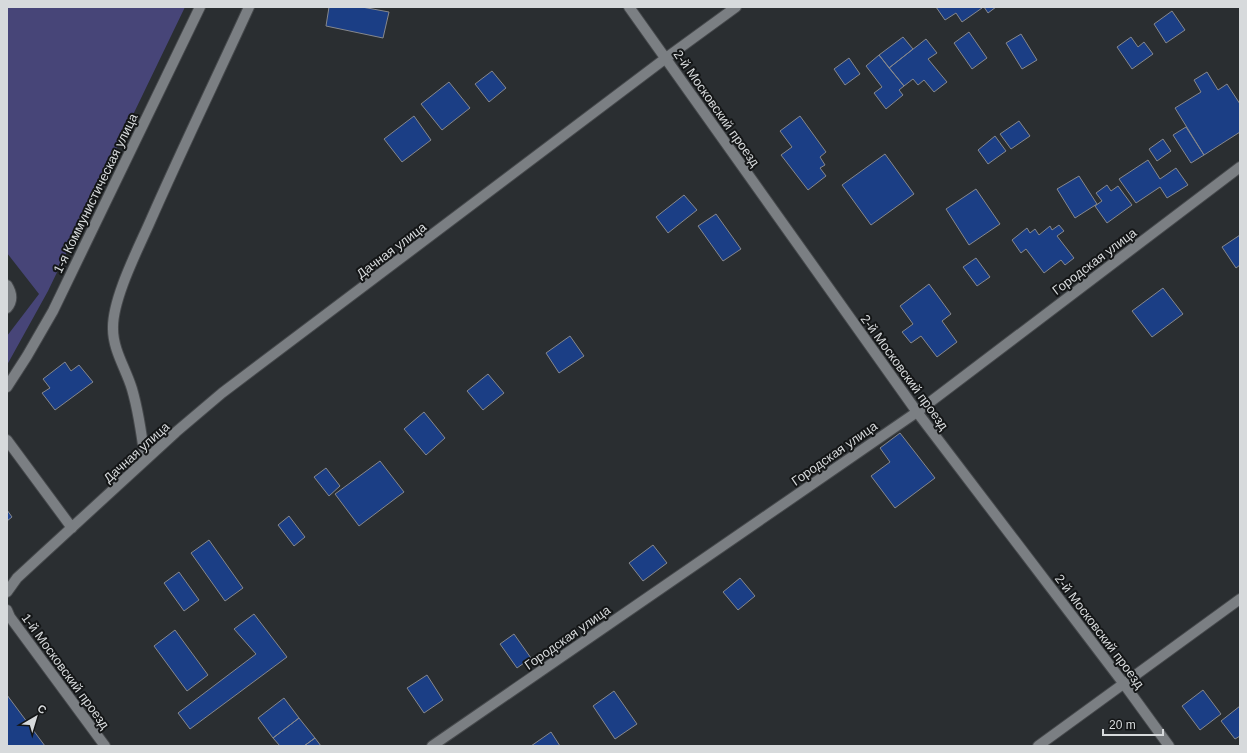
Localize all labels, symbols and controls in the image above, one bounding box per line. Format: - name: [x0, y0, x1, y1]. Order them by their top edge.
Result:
- street label: 2-й Московский проезд: [671, 47, 763, 170]
- street label: 1-я Коммунистическая улица: [50, 110, 141, 276]
- street label: Дачная улица: [354, 219, 430, 281]
- street label: Городская улица: [1049, 224, 1140, 298]
- street label: 2-й Московский проезд: [858, 312, 952, 433]
- street label: Дачная улица: [100, 418, 173, 486]
- street label: Городская улица: [789, 418, 881, 489]
- street label: 2-й Московский проезд: [1052, 571, 1148, 692]
- street label: Городская улица: [522, 602, 614, 673]
- street label: 1-й Московский проезд: [19, 611, 113, 732]
- north arrow: [16, 697, 56, 737]
- text: С: [35, 702, 49, 716]
- scale bar: [1103, 711, 1163, 737]
- text: 20 m: [1109, 718, 1136, 732]

